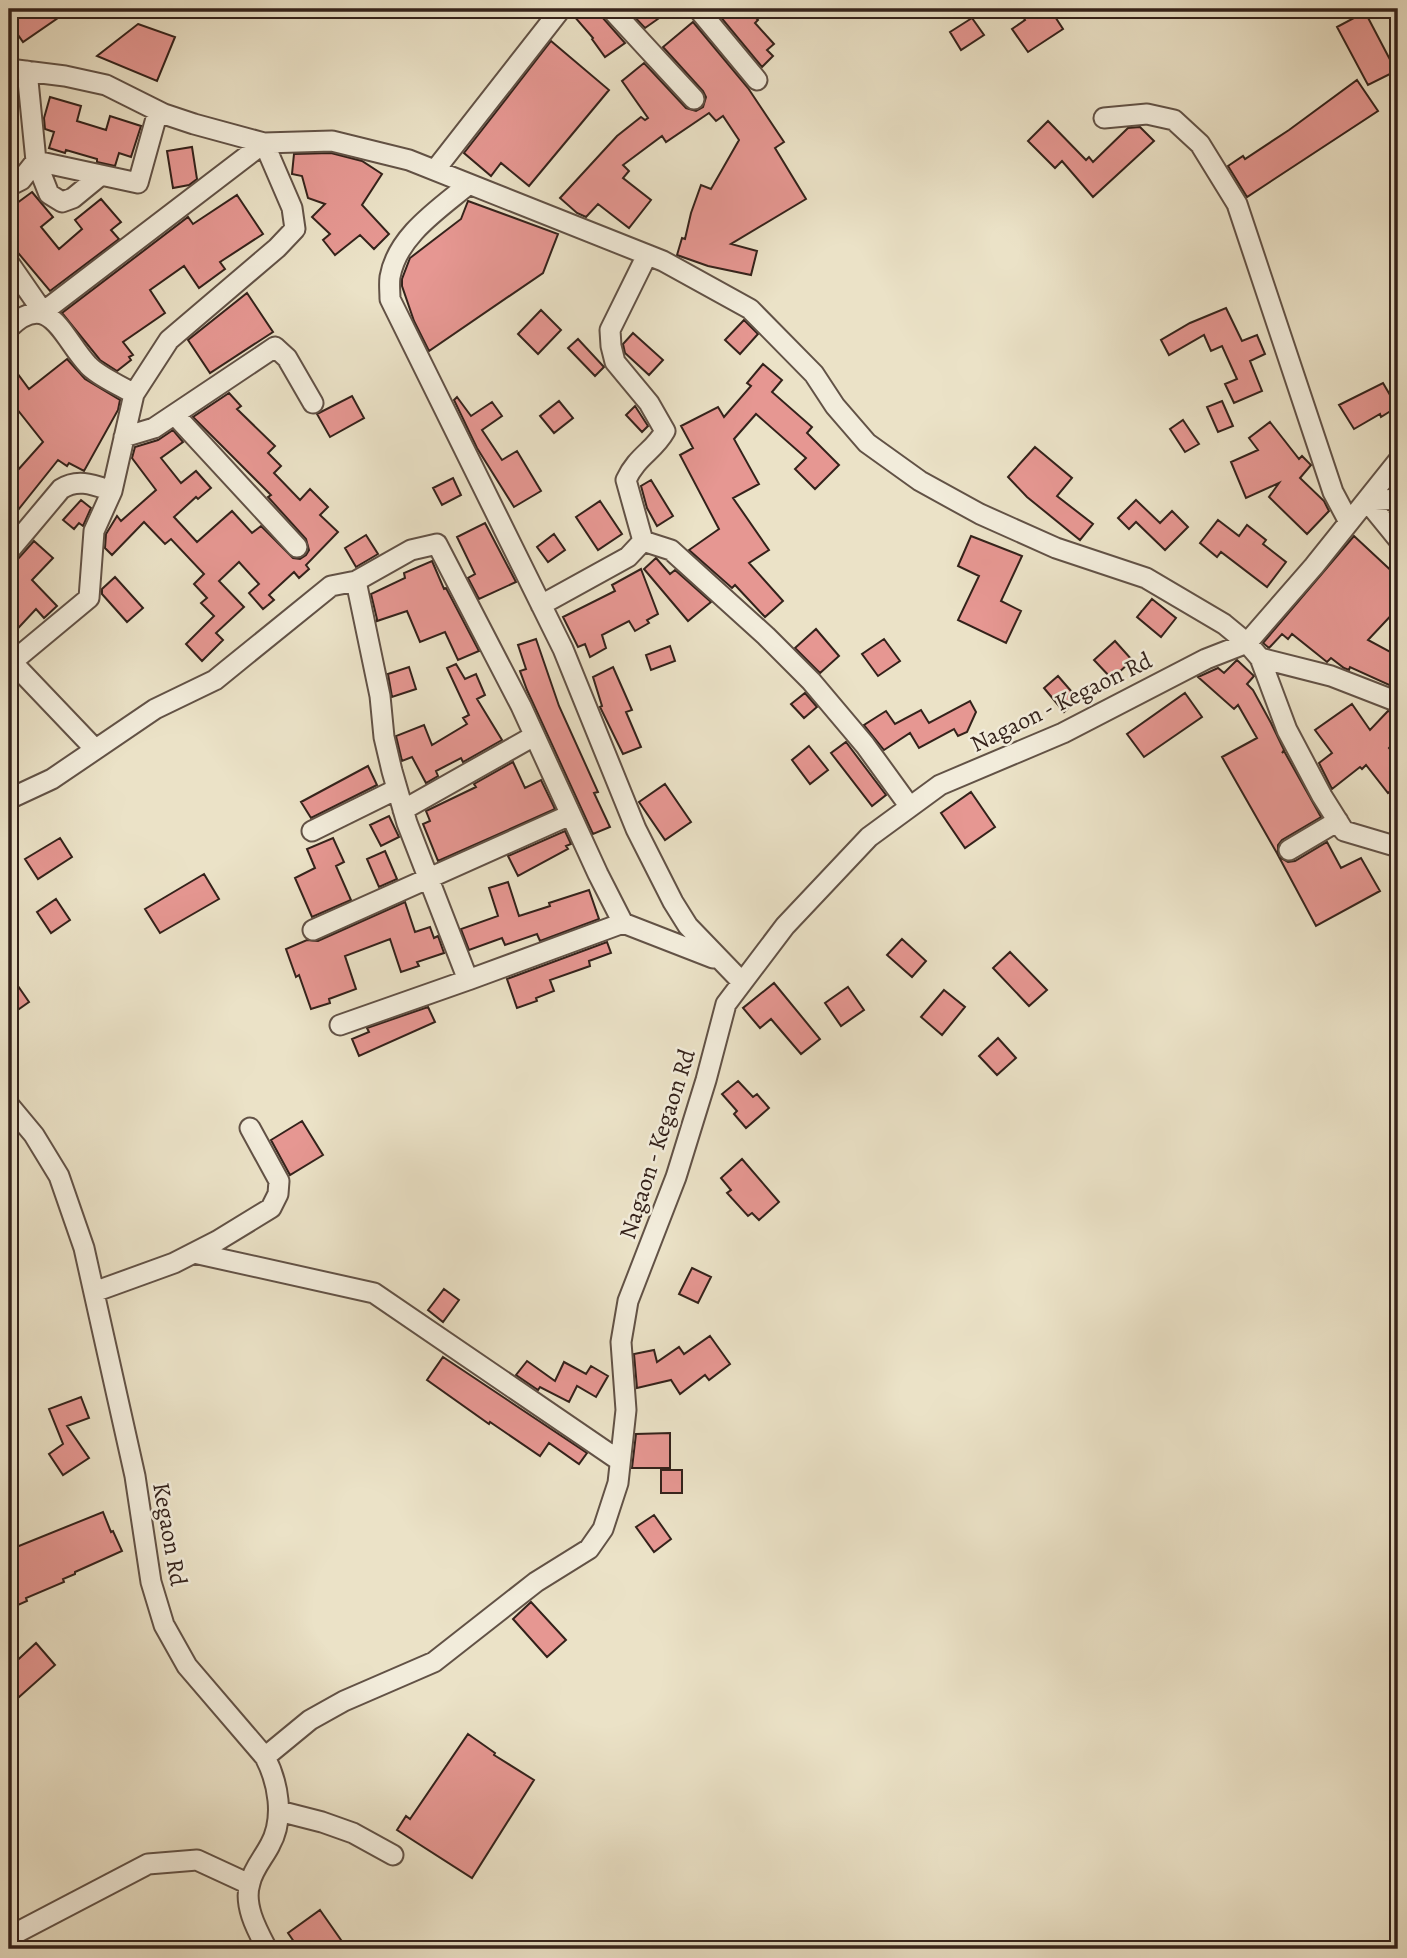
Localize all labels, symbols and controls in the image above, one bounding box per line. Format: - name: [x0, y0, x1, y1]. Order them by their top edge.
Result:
- street label: Nagaon - Kegaon Rd: [965, 644, 1157, 760]
- street label: Nagaon - Kegaon Rd: [611, 1045, 703, 1243]
- street label: Kegaon Rd: [145, 1480, 195, 1588]

